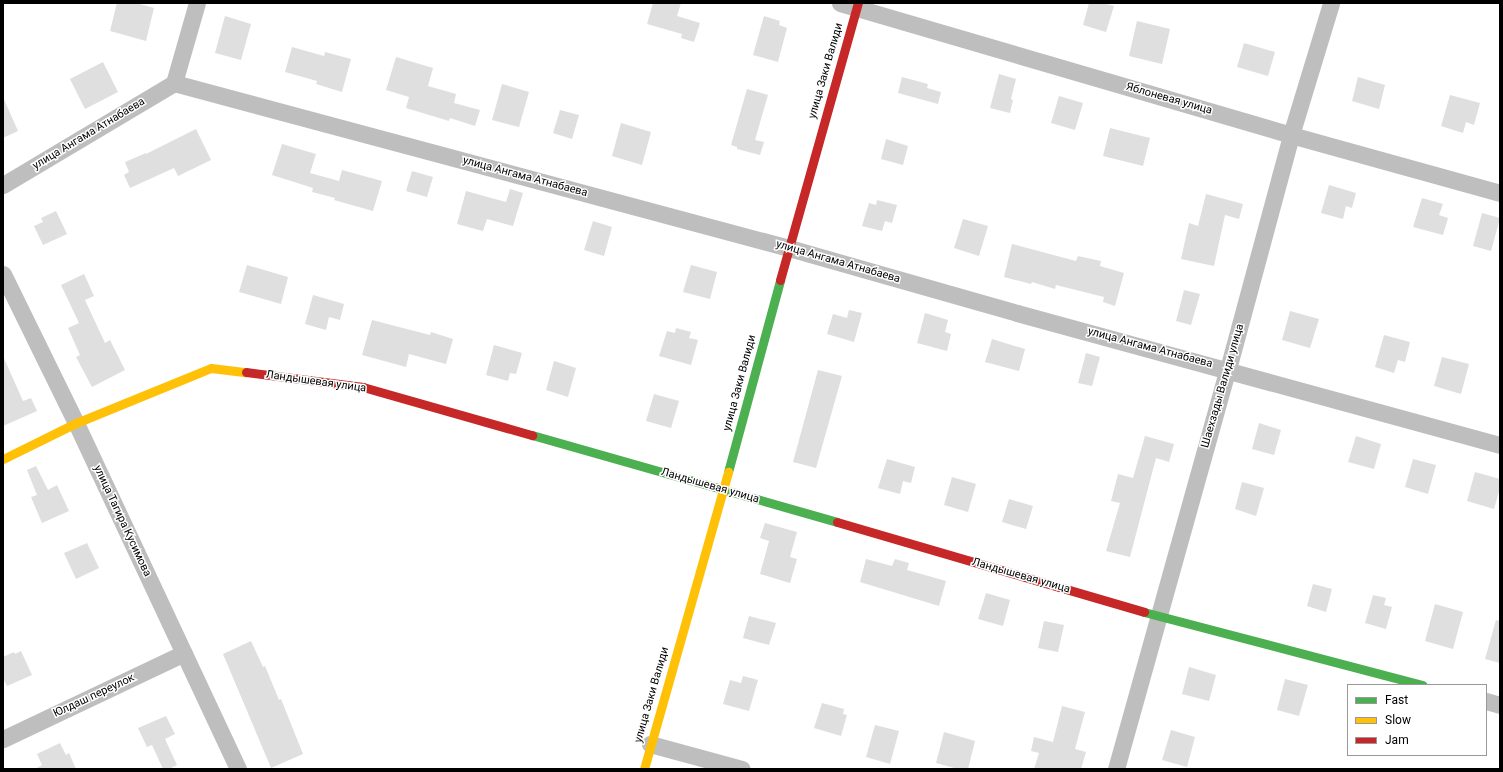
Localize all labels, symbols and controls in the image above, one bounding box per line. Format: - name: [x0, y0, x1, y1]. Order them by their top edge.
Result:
- street label: улица Заки Валиди: [806, 22, 846, 120]
- street label: Яблоневая улица: [1124, 80, 1214, 118]
- street label: улица Ангама Атнабаева: [30, 95, 148, 173]
- street label: улица Ангама Атнабаева: [461, 154, 589, 200]
- street label: улица Ангама Атнабаева: [774, 238, 902, 286]
- street label: Шаехзады Валиди улица: [1199, 322, 1247, 450]
- street label: улица Ангама Атнабаева: [1086, 325, 1214, 371]
- street label: улица Заки Валиди: [721, 333, 759, 433]
- street label: Ландышевая улица: [265, 368, 367, 396]
- street label: улица Тагира Кусимова: [90, 463, 154, 579]
- street label: Ландышевая улица: [660, 466, 760, 506]
- street label: Ландышевая улица: [971, 556, 1071, 596]
- street label: улица Заки Валиди: [632, 646, 672, 744]
- street label: Юлдаш переулок: [51, 671, 137, 721]
- legend: [1347, 684, 1487, 756]
- text: Fast: [1385, 693, 1408, 707]
- text: Slow: [1385, 713, 1411, 727]
- text: Jam: [1385, 733, 1409, 747]

